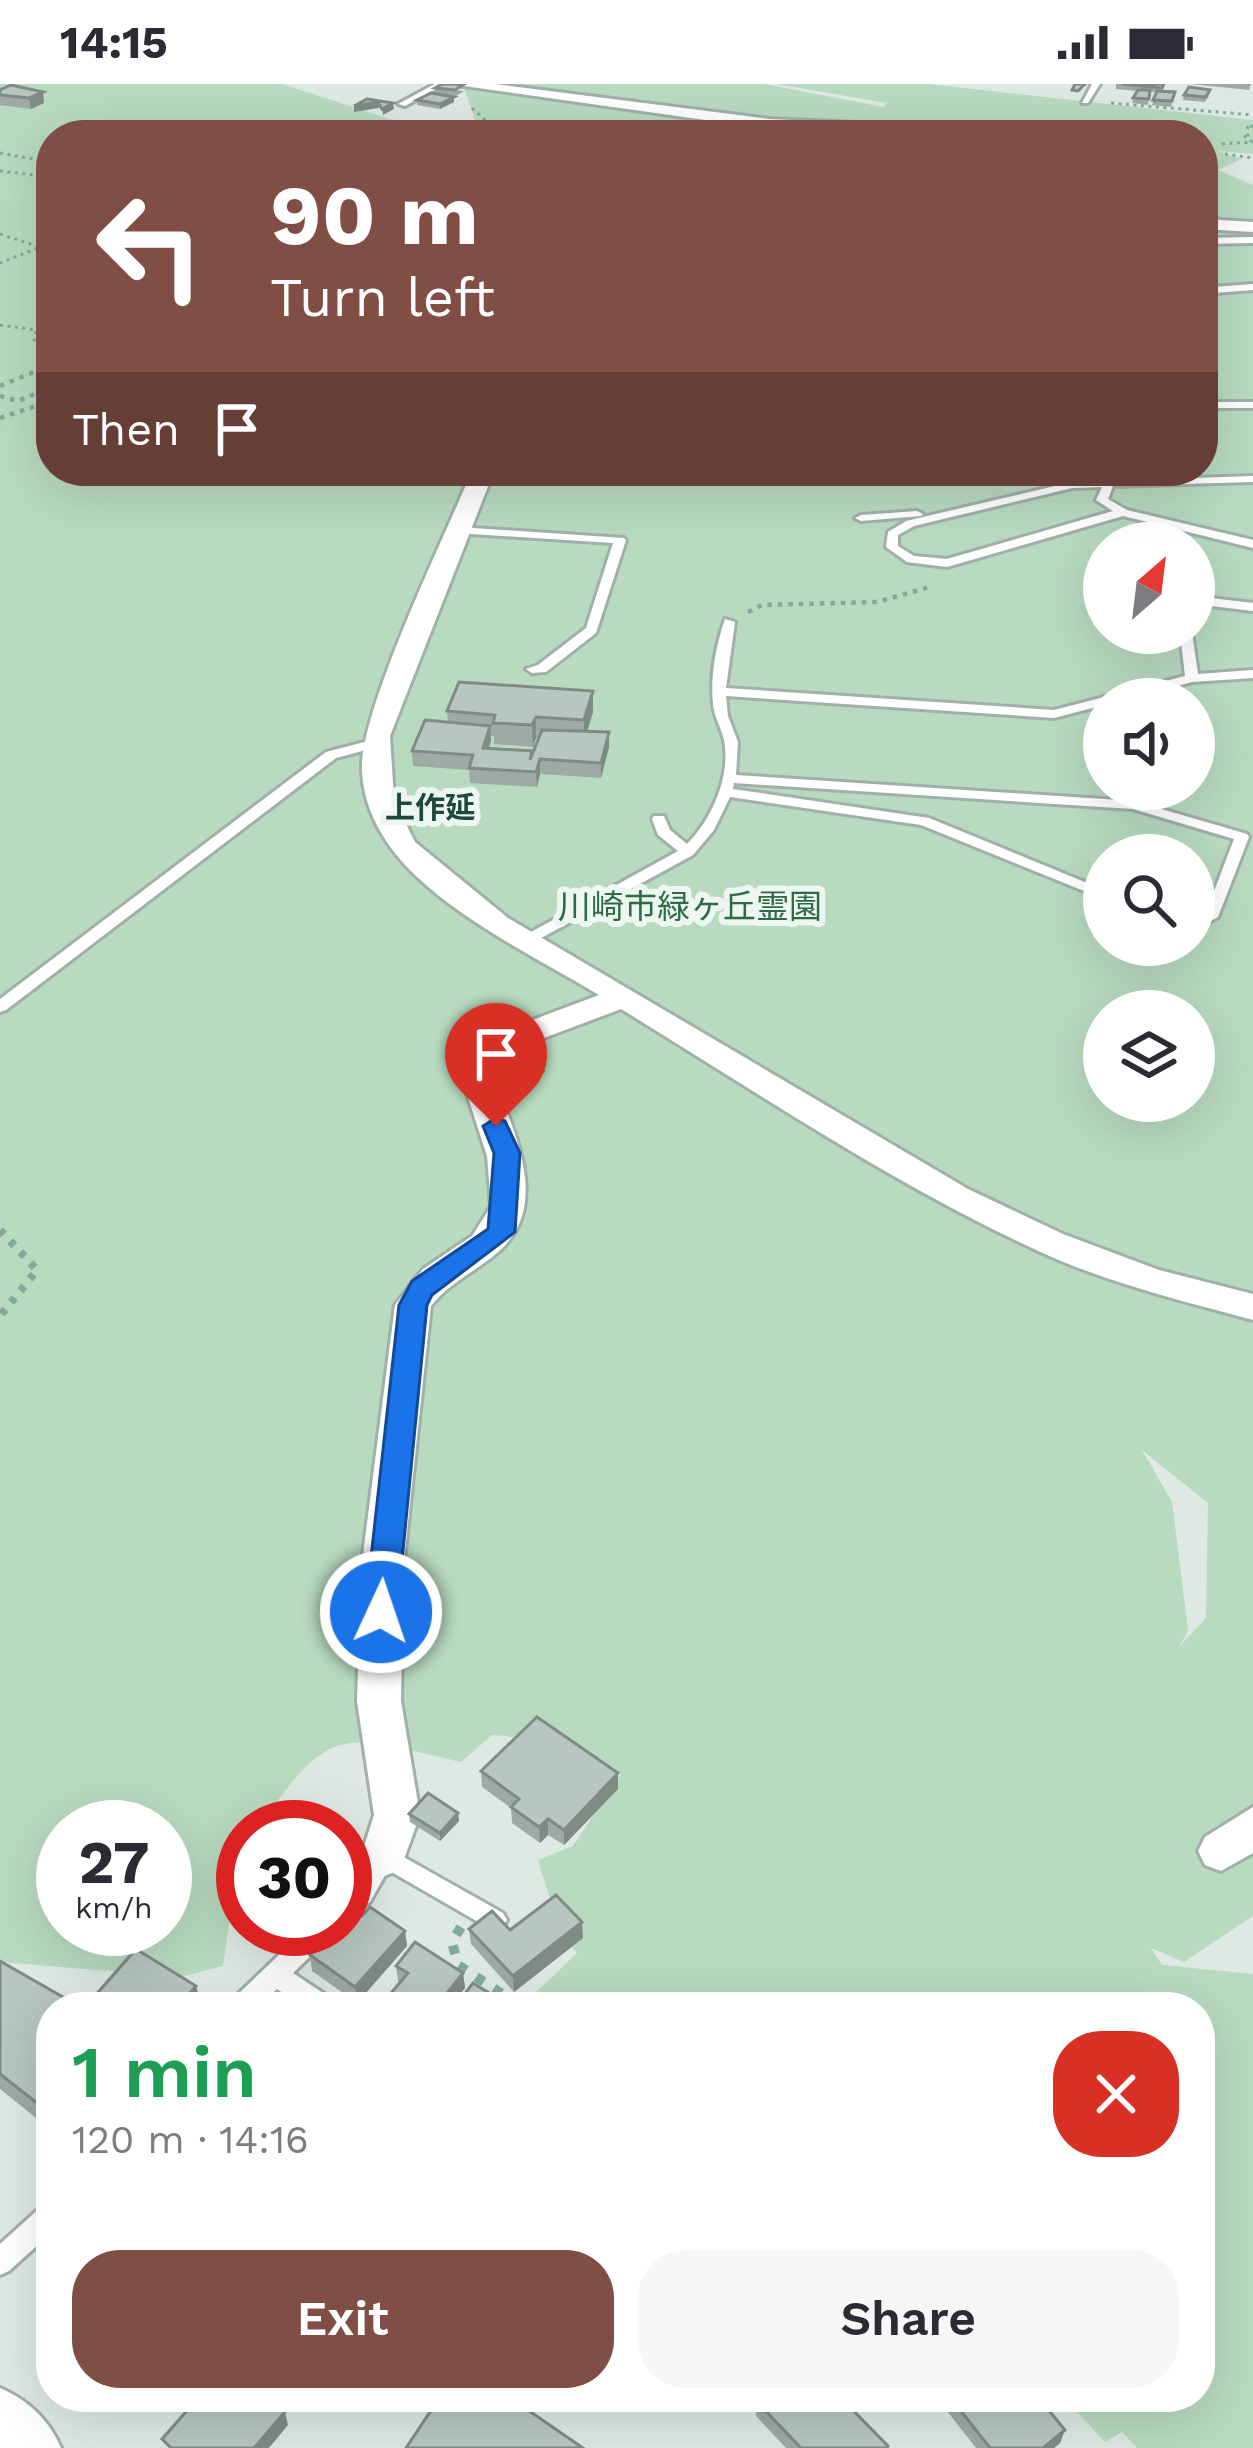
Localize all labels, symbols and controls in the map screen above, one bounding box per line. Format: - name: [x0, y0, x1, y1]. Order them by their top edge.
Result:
- text: 14:15: [60, 16, 168, 69]
- text: 90 m: [270, 166, 479, 264]
- icon: left: [72, 168, 228, 324]
- text: Turn left: [270, 266, 495, 329]
- icon: arrive: [204, 396, 270, 462]
- text: Then: [72, 403, 180, 456]
- north arrow: [1083, 522, 1215, 654]
- map controls: [1083, 522, 1215, 1122]
- button: sound: [1083, 678, 1215, 810]
- district label: 上作延: [385, 790, 475, 825]
- button: search: [1083, 834, 1215, 966]
- park label: 川崎市緑ヶ丘霊園: [558, 887, 822, 926]
- button: layers: [1083, 990, 1215, 1122]
- pin: [445, 1003, 547, 1126]
- icon: arrive: [463, 1021, 529, 1087]
- position arrow: [318, 1549, 444, 1675]
- speed limit sign: 30: [216, 1800, 372, 1956]
- text: 27: [78, 1827, 150, 1898]
- text: km/h: [75, 1890, 153, 1925]
- text: 1 min: [72, 2030, 257, 2114]
- button: close: [1053, 2031, 1179, 2157]
- text: 120 m · 14:16: [72, 2117, 309, 2162]
- button: Exit: [72, 2250, 614, 2388]
- button: Share: [638, 2250, 1179, 2388]

